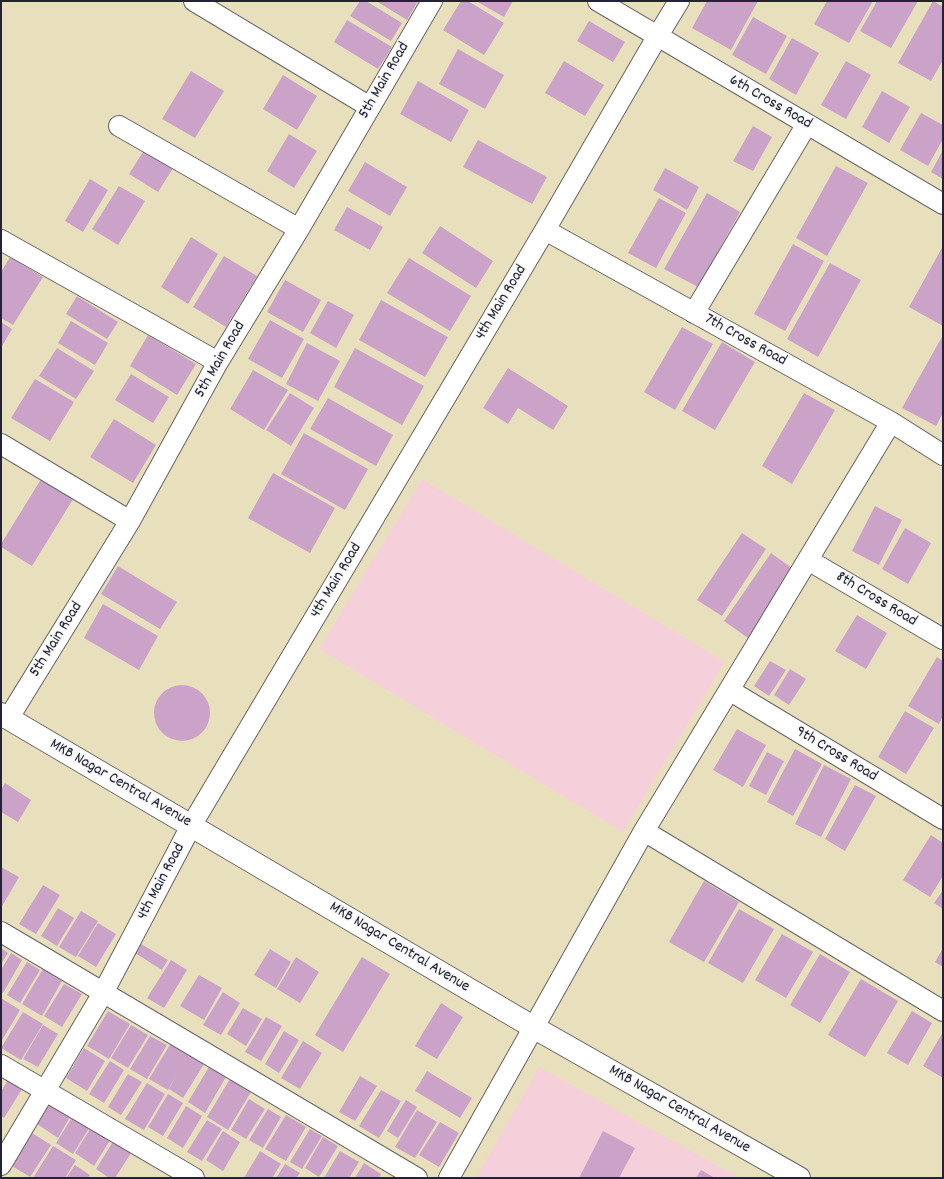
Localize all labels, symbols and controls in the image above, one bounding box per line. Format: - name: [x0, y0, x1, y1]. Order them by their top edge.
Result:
- street label: 5th Main Road: [355, 39, 415, 123]
- street label: 6th Cross Road: [725, 71, 815, 135]
- street label: 4th Main Road: [472, 262, 532, 344]
- street label: 7th Cross Road: [701, 311, 789, 371]
- street label: 5th Main Road: [191, 318, 251, 402]
- street label: 4th Main Road: [307, 540, 367, 622]
- street label: 8th Cross Road: [832, 568, 920, 632]
- street label: 5th Main Road: [26, 599, 88, 681]
- street label: 9th Cross Road: [792, 723, 880, 787]
- street label: MKB Nagar Central Avenue: [46, 736, 194, 832]
- street label: 4th Main Road: [134, 840, 190, 924]
- street label: MKB Nagar Central Avenue: [325, 898, 473, 998]
- street label: MKB Nagar Central Avenue: [605, 1062, 753, 1158]

